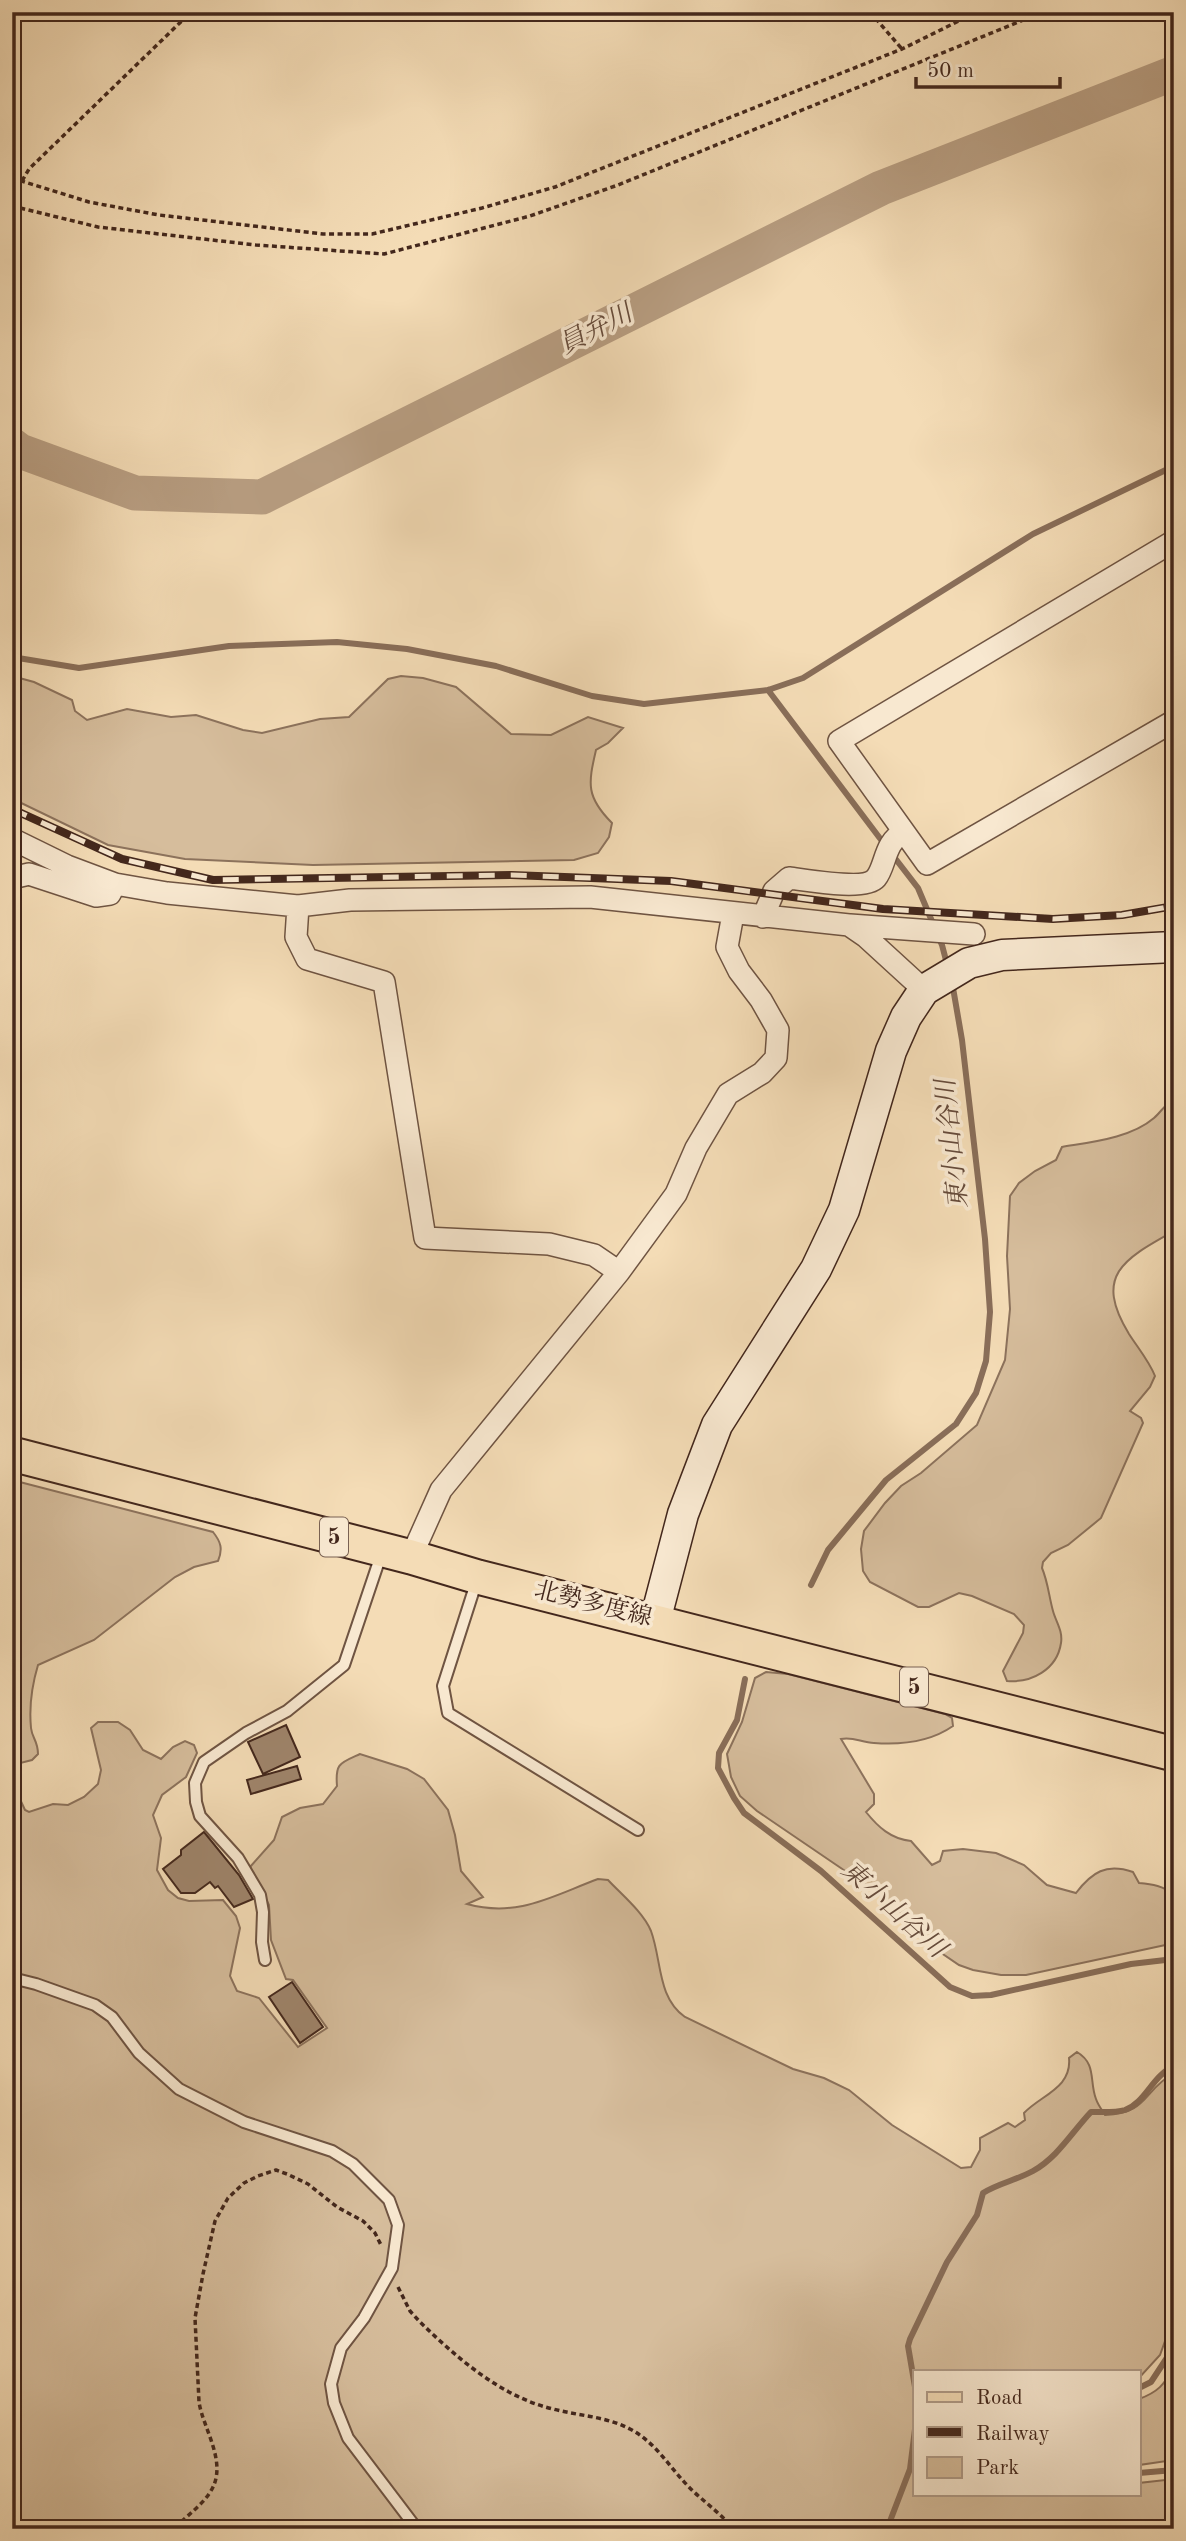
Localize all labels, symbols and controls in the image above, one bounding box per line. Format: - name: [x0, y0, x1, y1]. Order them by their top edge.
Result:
- scale bar: [916, 46, 1060, 90]
- text: 50 m: [927, 61, 974, 82]
- water label: 員弁川: [554, 298, 639, 359]
- water label: 東小山谷川: [931, 1075, 973, 1210]
- road number: 5: [320, 1518, 348, 1556]
- street label: 北勢多度線: [532, 1576, 655, 1631]
- road number: 5: [900, 1668, 928, 1706]
- water label: 東小山谷川: [836, 1855, 954, 1965]
- legend: [913, 2370, 1140, 2496]
- text: Road: [976, 2388, 1023, 2409]
- text: Railway: [976, 2424, 1050, 2445]
- text: Park: [976, 2458, 1019, 2479]

